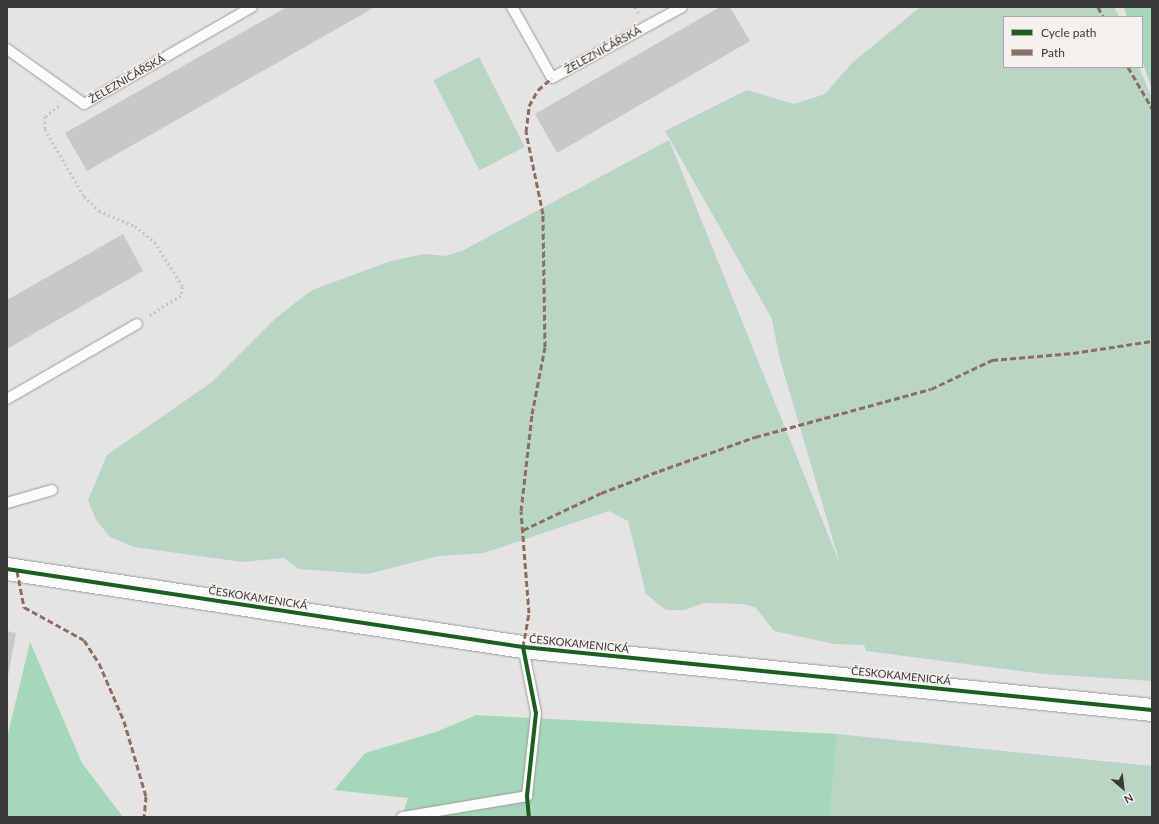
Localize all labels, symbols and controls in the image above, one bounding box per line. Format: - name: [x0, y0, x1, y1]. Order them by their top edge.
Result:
- legend: [1003, 16, 1143, 68]
- street label: ŽELEZNIČÁŘSKÁ: [562, 24, 644, 76]
- text: Cycle path: [1041, 25, 1096, 40]
- text: Path: [1041, 45, 1065, 60]
- street label: ŽELEZNIČÁŘSKÁ: [87, 52, 167, 106]
- street label: ČESKOKAMENICKÁ: [208, 584, 308, 612]
- street label: ČESKOKAMENICKÁ: [529, 632, 629, 656]
- street label: ČESKOKAMENICKÁ: [851, 664, 951, 688]
- north arrow: [1103, 768, 1143, 808]
- text: N: [1122, 791, 1136, 807]

